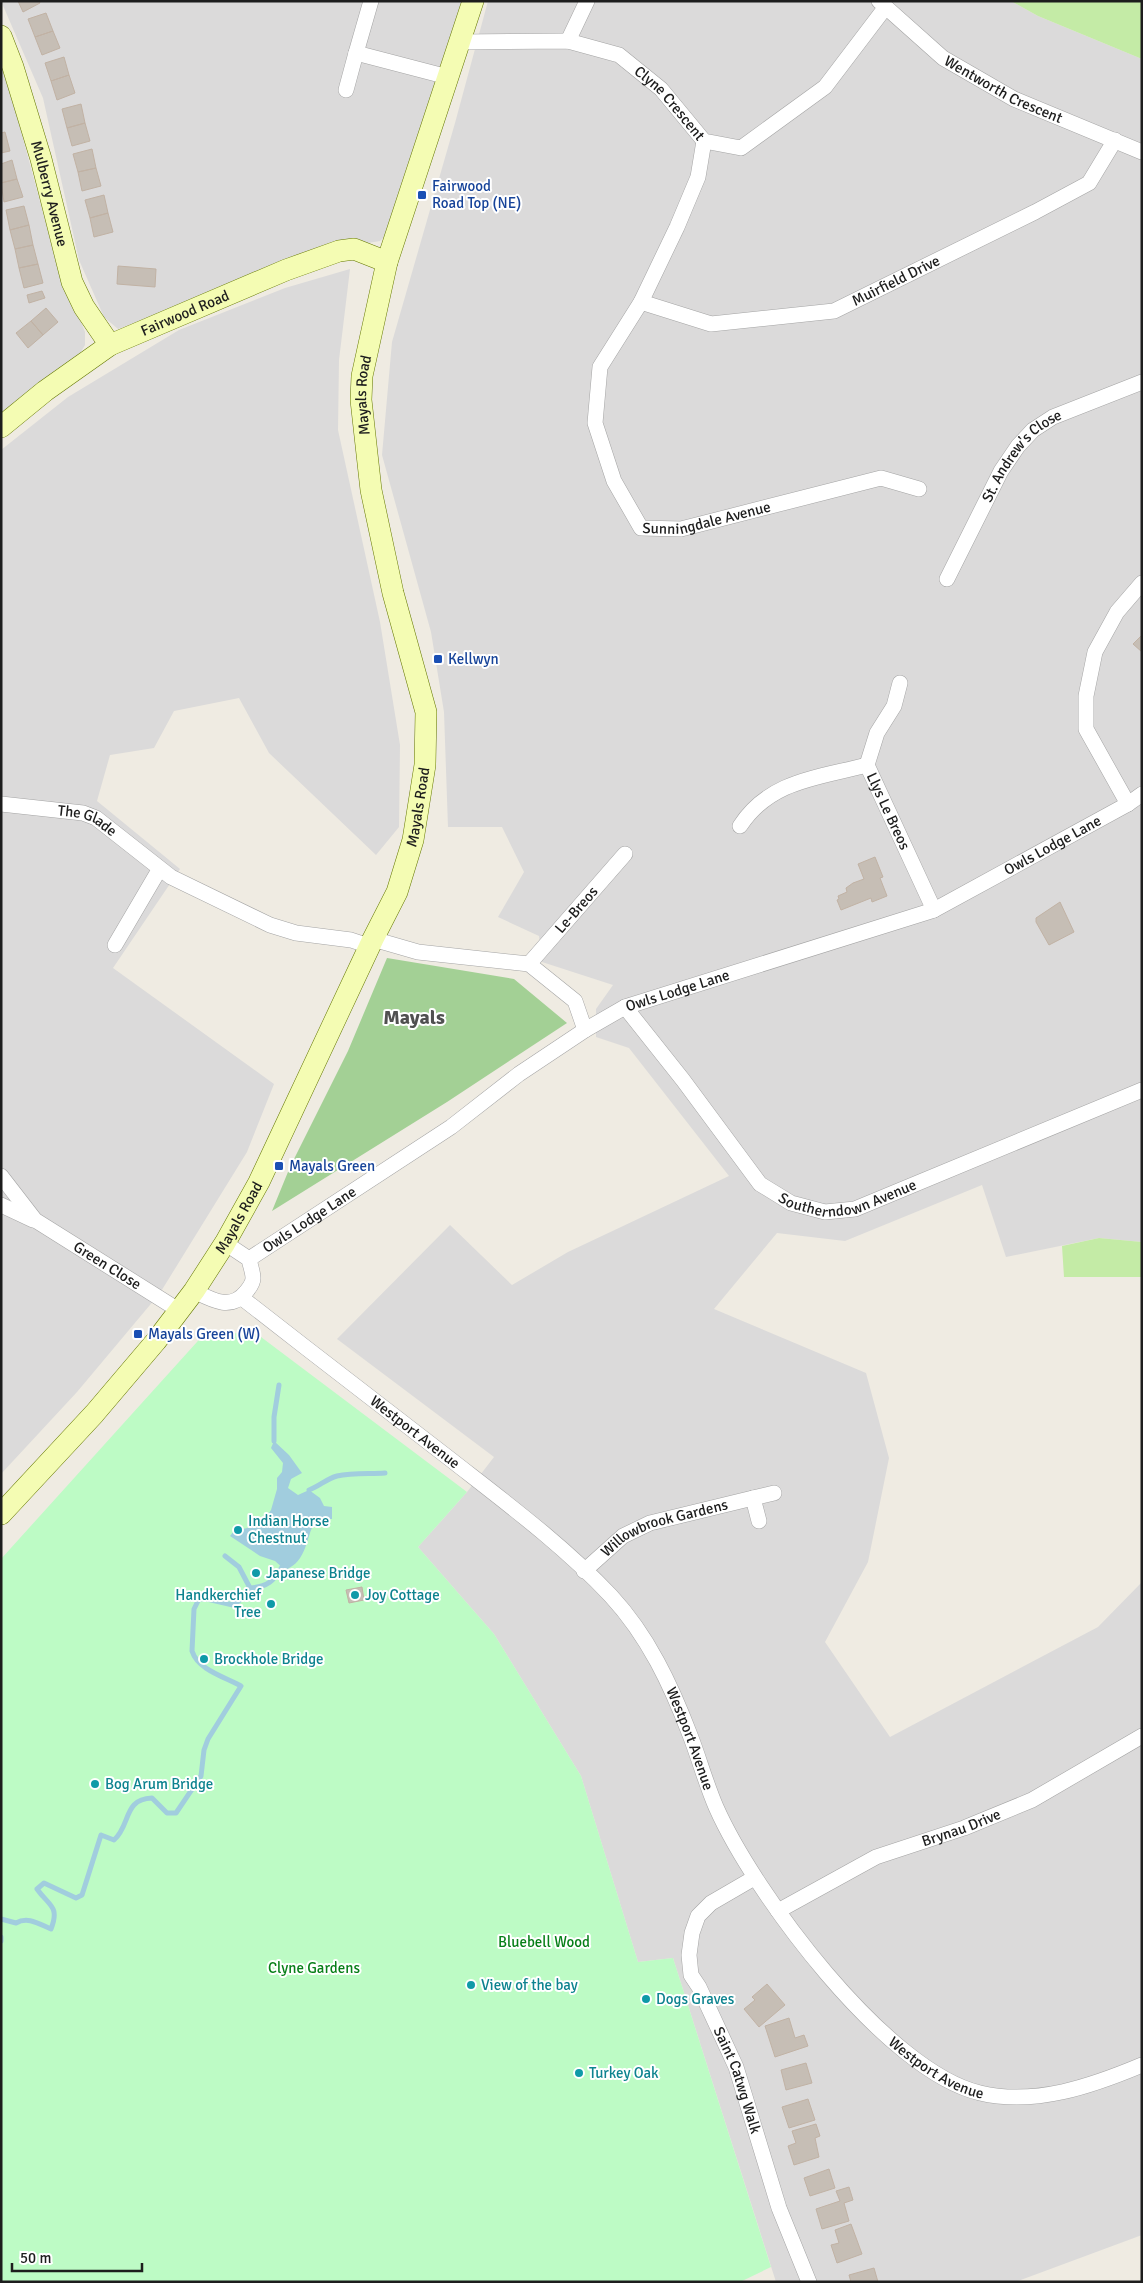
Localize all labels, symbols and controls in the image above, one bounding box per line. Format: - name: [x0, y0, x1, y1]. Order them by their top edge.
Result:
- street label: Wentworth Crescent: [941, 52, 1065, 127]
- street label: Clyne Crescent: [631, 62, 709, 144]
- street label: Mulberry Avenue: [27, 138, 72, 249]
- place label: Fairwood Road Top (NE): [432, 177, 521, 212]
- marker: Fairwood Road Top (NE): [416, 189, 428, 201]
- street label: Muirfield Drive: [849, 251, 943, 310]
- street label: Fairwood Road: [138, 286, 232, 340]
- street label: Mayals Road: [352, 353, 375, 436]
- street label: St. Andrew's Close: [978, 406, 1064, 505]
- street label: Sunningdale Avenue: [642, 498, 772, 538]
- place label: Kellwyn: [448, 650, 499, 668]
- marker: Kellwyn: [432, 653, 444, 665]
- street label: Mayals Road: [402, 766, 434, 849]
- street label: Llys Le Breos: [863, 770, 914, 853]
- street label: The Glade: [57, 801, 121, 840]
- street label: Owls Lodge Lane: [1001, 811, 1104, 879]
- street label: Le-Breos: [551, 882, 602, 937]
- street label: Owls Lodge Lane: [623, 966, 732, 1015]
- district label: Mayals: [383, 1005, 445, 1030]
- place label: Mayals Green: [289, 1157, 375, 1175]
- marker: Mayals Green: [273, 1160, 285, 1172]
- street label: Southerndown Avenue: [775, 1176, 919, 1222]
- street label: Mayals Road: [211, 1178, 266, 1258]
- street label: Owls Lodge Lane: [259, 1183, 359, 1257]
- street label: Green Close: [70, 1237, 145, 1293]
- place label: Mayals Green (W): [148, 1325, 260, 1343]
- marker: Mayals Green (W): [132, 1328, 144, 1340]
- street label: Westport Avenue: [367, 1392, 464, 1472]
- street label: Willowbrook Gardens: [597, 1495, 730, 1560]
- place label: Indian Horse Chestnut: [248, 1512, 329, 1547]
- marker: Indian Horse Chestnut: [232, 1524, 244, 1536]
- place label: Japanese Bridge: [266, 1564, 371, 1582]
- marker: Japanese Bridge: [250, 1567, 262, 1579]
- place label: Handkerchief Tree: [175, 1586, 262, 1621]
- place label: Joy Cottage: [365, 1586, 440, 1604]
- marker: Joy Cottage: [349, 1589, 361, 1601]
- marker: Handkerchief Tree: [265, 1598, 277, 1610]
- place label: Brockhole Bridge: [214, 1650, 324, 1668]
- marker: Brockhole Bridge: [198, 1653, 210, 1665]
- street label: Westport Avenue: [662, 1684, 718, 1793]
- place label: Bog Arum Bridge: [105, 1775, 213, 1793]
- marker: Bog Arum Bridge: [89, 1778, 101, 1790]
- street label: Brynau Drive: [919, 1805, 1003, 1850]
- park label: Bluebell Wood: [498, 1933, 590, 1951]
- park label: Clyne Gardens: [268, 1959, 360, 1977]
- place label: View of the bay: [481, 1976, 578, 1994]
- marker: View of the bay: [465, 1979, 477, 1991]
- place label: Dogs Graves: [656, 1990, 735, 2008]
- marker: Dogs Graves: [640, 1993, 652, 2005]
- street label: Saint Catwg Walk: [710, 2024, 765, 2136]
- street label: Westport Avenue: [885, 2033, 986, 2103]
- place label: Turkey Oak: [589, 2064, 659, 2082]
- marker: Turkey Oak: [573, 2067, 585, 2079]
- scale bar: [12, 2240, 142, 2272]
- text: 50 m: [20, 2249, 51, 2267]

